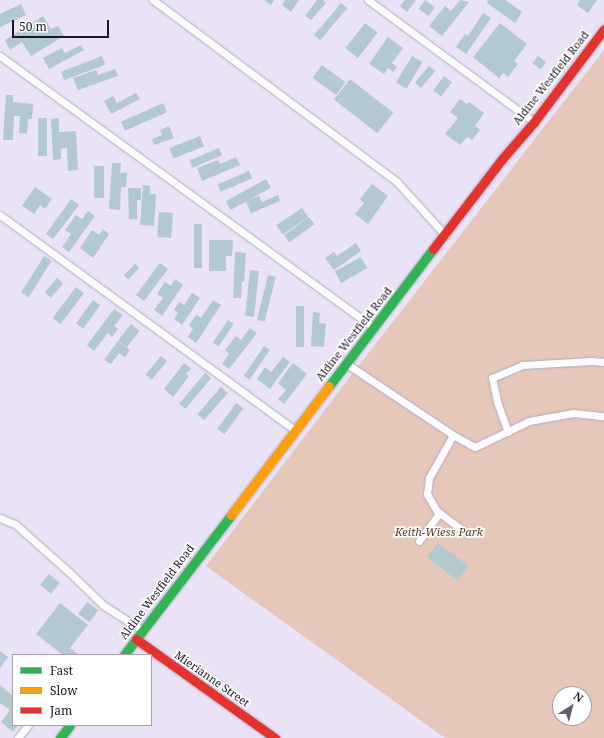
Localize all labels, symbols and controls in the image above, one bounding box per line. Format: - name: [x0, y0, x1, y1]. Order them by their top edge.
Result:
- scale bar: [14, 12, 111, 38]
- text: 50 m: [19, 18, 47, 35]
- street label: Aldine Westfield Road: [510, 28, 592, 128]
- street label: Aldine Westfield Road: [313, 284, 395, 384]
- park label: Keith-Wiess Park: [395, 525, 483, 539]
- street label: Aldine Westfield Road: [117, 542, 197, 642]
- street label: Mierianne Street: [172, 648, 252, 710]
- legend: [12, 654, 152, 726]
- text: Fast: [50, 662, 73, 679]
- text: Slow: [50, 682, 78, 699]
- north arrow: [552, 686, 592, 726]
- text: N: [571, 688, 587, 705]
- text: Jam: [50, 702, 72, 719]

